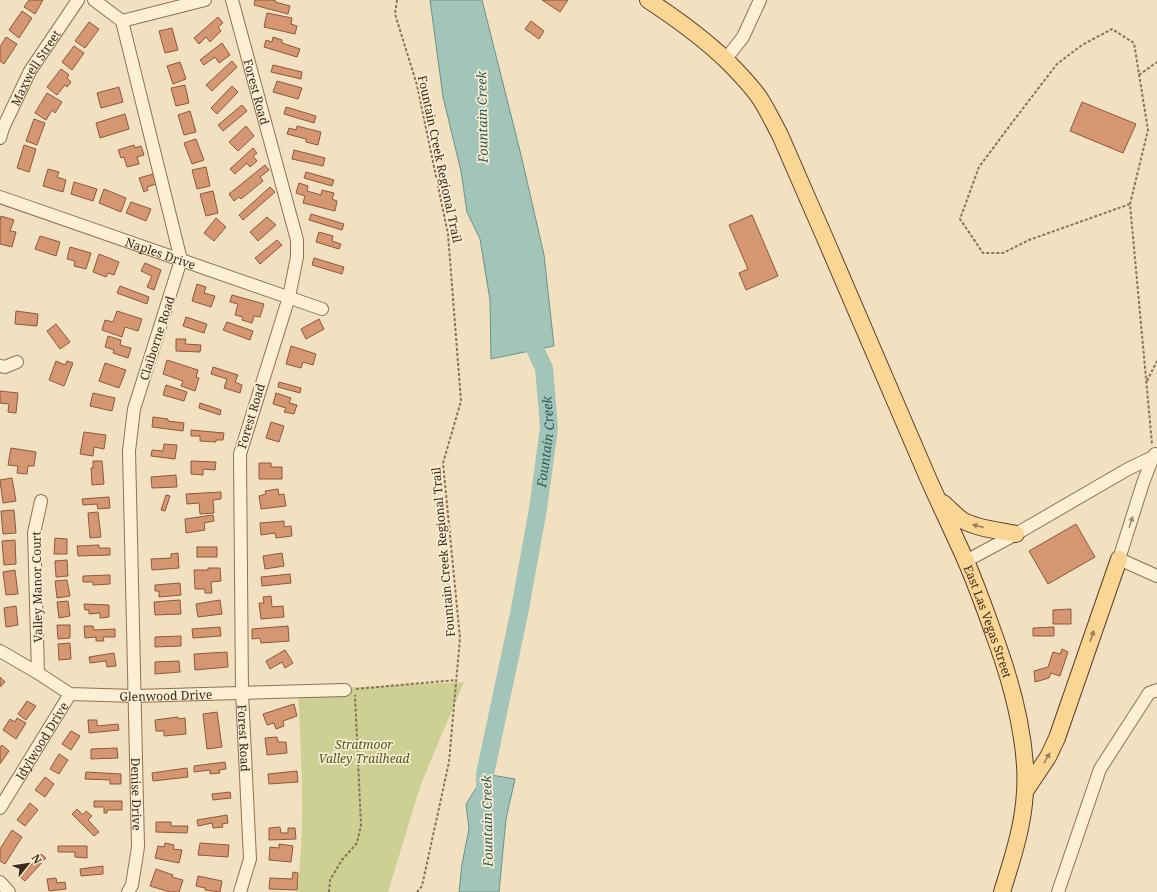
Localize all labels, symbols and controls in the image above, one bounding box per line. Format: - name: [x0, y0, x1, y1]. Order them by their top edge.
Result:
- street label: Maxwell Street: [6, 26, 64, 108]
- street label: Forest Road: [240, 57, 274, 127]
- water label: Fountain Creek: [472, 70, 492, 164]
- street label: Fountain Creek Regional Trail: [414, 74, 466, 244]
- street label: Naples Drive: [123, 233, 198, 273]
- street label: Claiborne Road: [135, 293, 179, 382]
- street label: Forest Road: [233, 381, 269, 451]
- water label: Fountain Creek: [532, 395, 558, 490]
- street label: Fountain Creek Regional Trail: [427, 466, 459, 638]
- one-way arrow: [1128, 516, 1134, 528]
- one-way arrow: [972, 523, 984, 529]
- street label: Valley Manor Court: [28, 531, 46, 643]
- street label: East Las Vegas Street: [960, 562, 1016, 680]
- one-way arrow: [1090, 630, 1096, 642]
- street label: Glenwood Drive: [119, 685, 212, 705]
- street label: Idylwood Drive: [11, 698, 72, 783]
- street label: Forest Road: [234, 704, 254, 773]
- park label: Stratmoor Valley Trailhead: [319, 736, 410, 767]
- one-way arrow: [1043, 752, 1050, 764]
- street label: Denise Drive: [127, 757, 146, 831]
- water label: Fountain Creek: [477, 774, 497, 868]
- north arrow: [8, 844, 48, 884]
- text: N: [28, 851, 46, 867]

